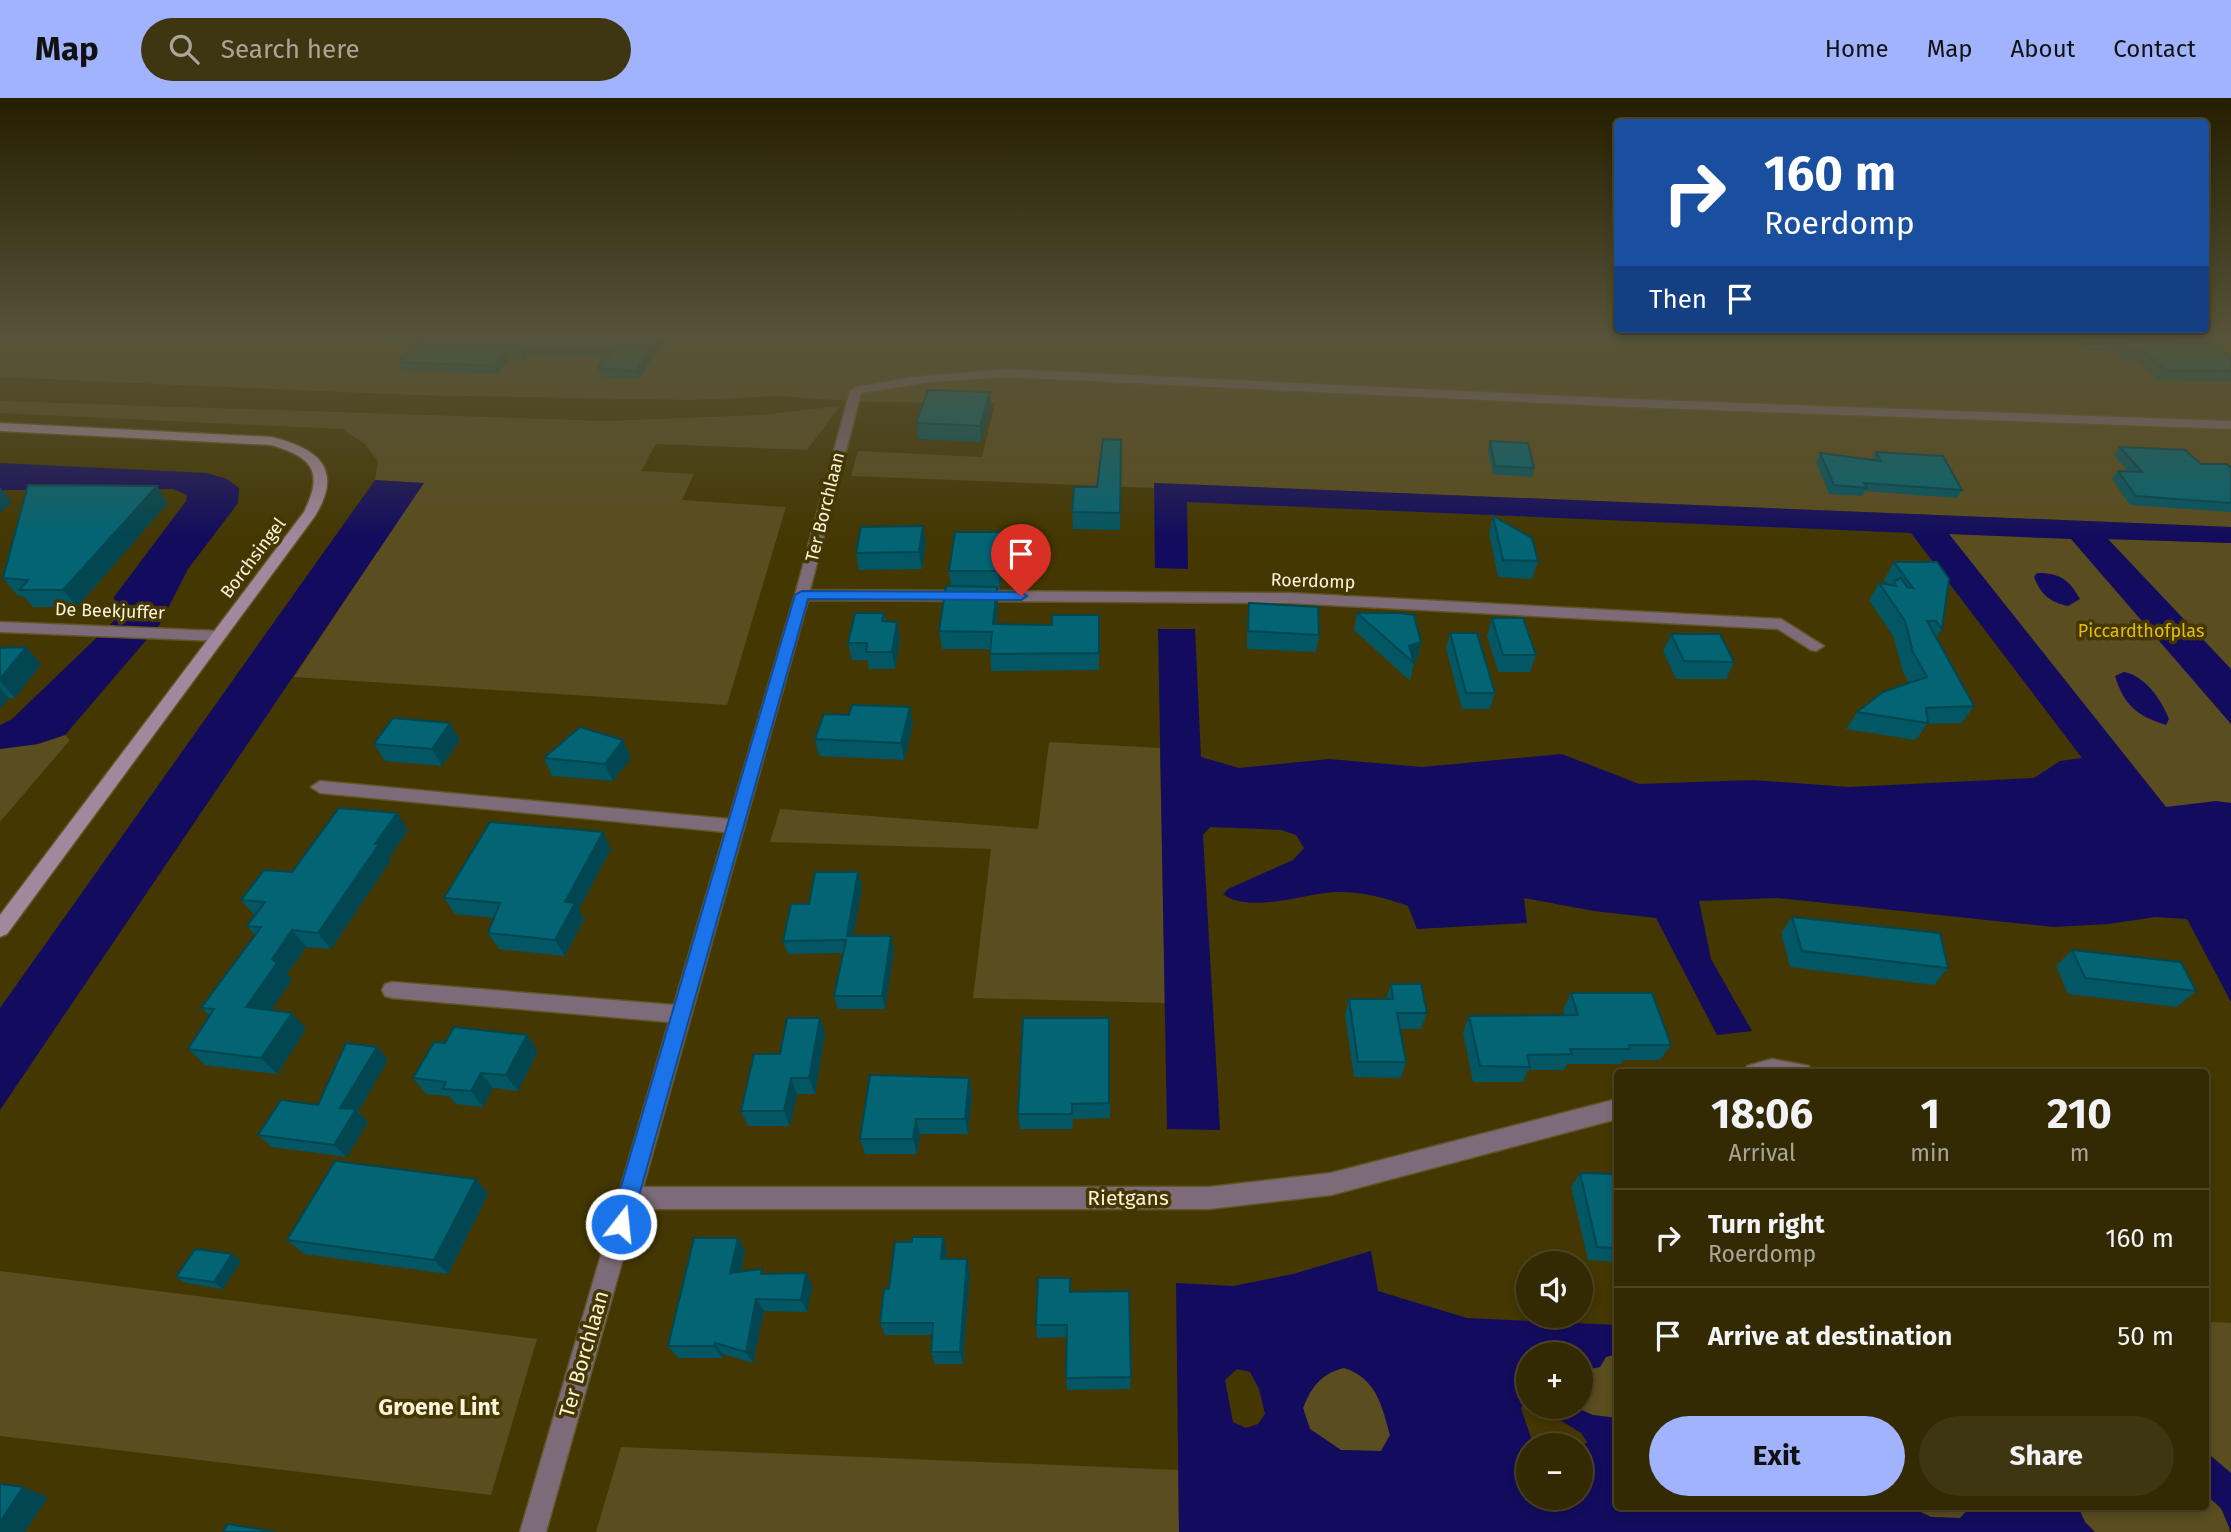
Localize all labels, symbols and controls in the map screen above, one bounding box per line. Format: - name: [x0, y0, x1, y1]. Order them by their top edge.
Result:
- search box: [141, 18, 631, 81]
- text: Map: [35, 29, 99, 69]
- icon: search: [165, 30, 203, 68]
- text: Search here: [221, 34, 360, 65]
- text: Home: [1825, 35, 1889, 63]
- text: Map: [1927, 35, 1973, 63]
- text: About: [2011, 35, 2075, 63]
- text: Contact: [2113, 35, 2196, 63]
- text: 160 m: [1764, 144, 1896, 203]
- icon: right: [1649, 147, 1740, 238]
- text: Roerdomp: [1764, 204, 1915, 242]
- icon: arrive: [1721, 280, 1759, 318]
- text: Then: [1649, 284, 1707, 315]
- street label: Ter Borchlaan: [801, 450, 849, 564]
- street label: Borchsingel: [216, 513, 290, 603]
- pin: [991, 524, 1051, 596]
- icon: arrive: [1002, 535, 1040, 573]
- street label: Roerdomp: [1270, 569, 1356, 593]
- street label: De Beekjuffer: [55, 598, 165, 624]
- park label: Piccardthofplas: [2078, 620, 2204, 642]
- text: 18:06: [1711, 1089, 1813, 1139]
- text: 1: [1920, 1089, 1940, 1139]
- text: 210: [2047, 1089, 2112, 1139]
- text: Arrival: [1728, 1139, 1796, 1167]
- text: min: [1910, 1139, 1950, 1167]
- text: m: [2070, 1139, 2089, 1167]
- street label: Rietgans: [1087, 1185, 1169, 1211]
- position arrow: [584, 1187, 658, 1261]
- text: Turn right: [1708, 1209, 1825, 1240]
- icon: right: [1649, 1219, 1687, 1257]
- text: 160 m: [2105, 1223, 2174, 1254]
- text: Roerdomp: [1708, 1240, 1816, 1268]
- map controls: [1516, 1251, 1593, 1510]
- button: sound: [1516, 1251, 1593, 1328]
- street label: Ter Borchlaan: [553, 1288, 615, 1420]
- icon: arrive: [1649, 1317, 1687, 1355]
- text: Arrive at destination: [1708, 1321, 1952, 1352]
- text: 50 m: [2117, 1321, 2174, 1352]
- button: +: [1516, 1342, 1593, 1419]
- district label: Groene Lint: [378, 1393, 501, 1421]
- button: Exit: [1649, 1416, 1905, 1496]
- button: Share: [1919, 1416, 2174, 1496]
- button: −: [1516, 1433, 1593, 1510]

